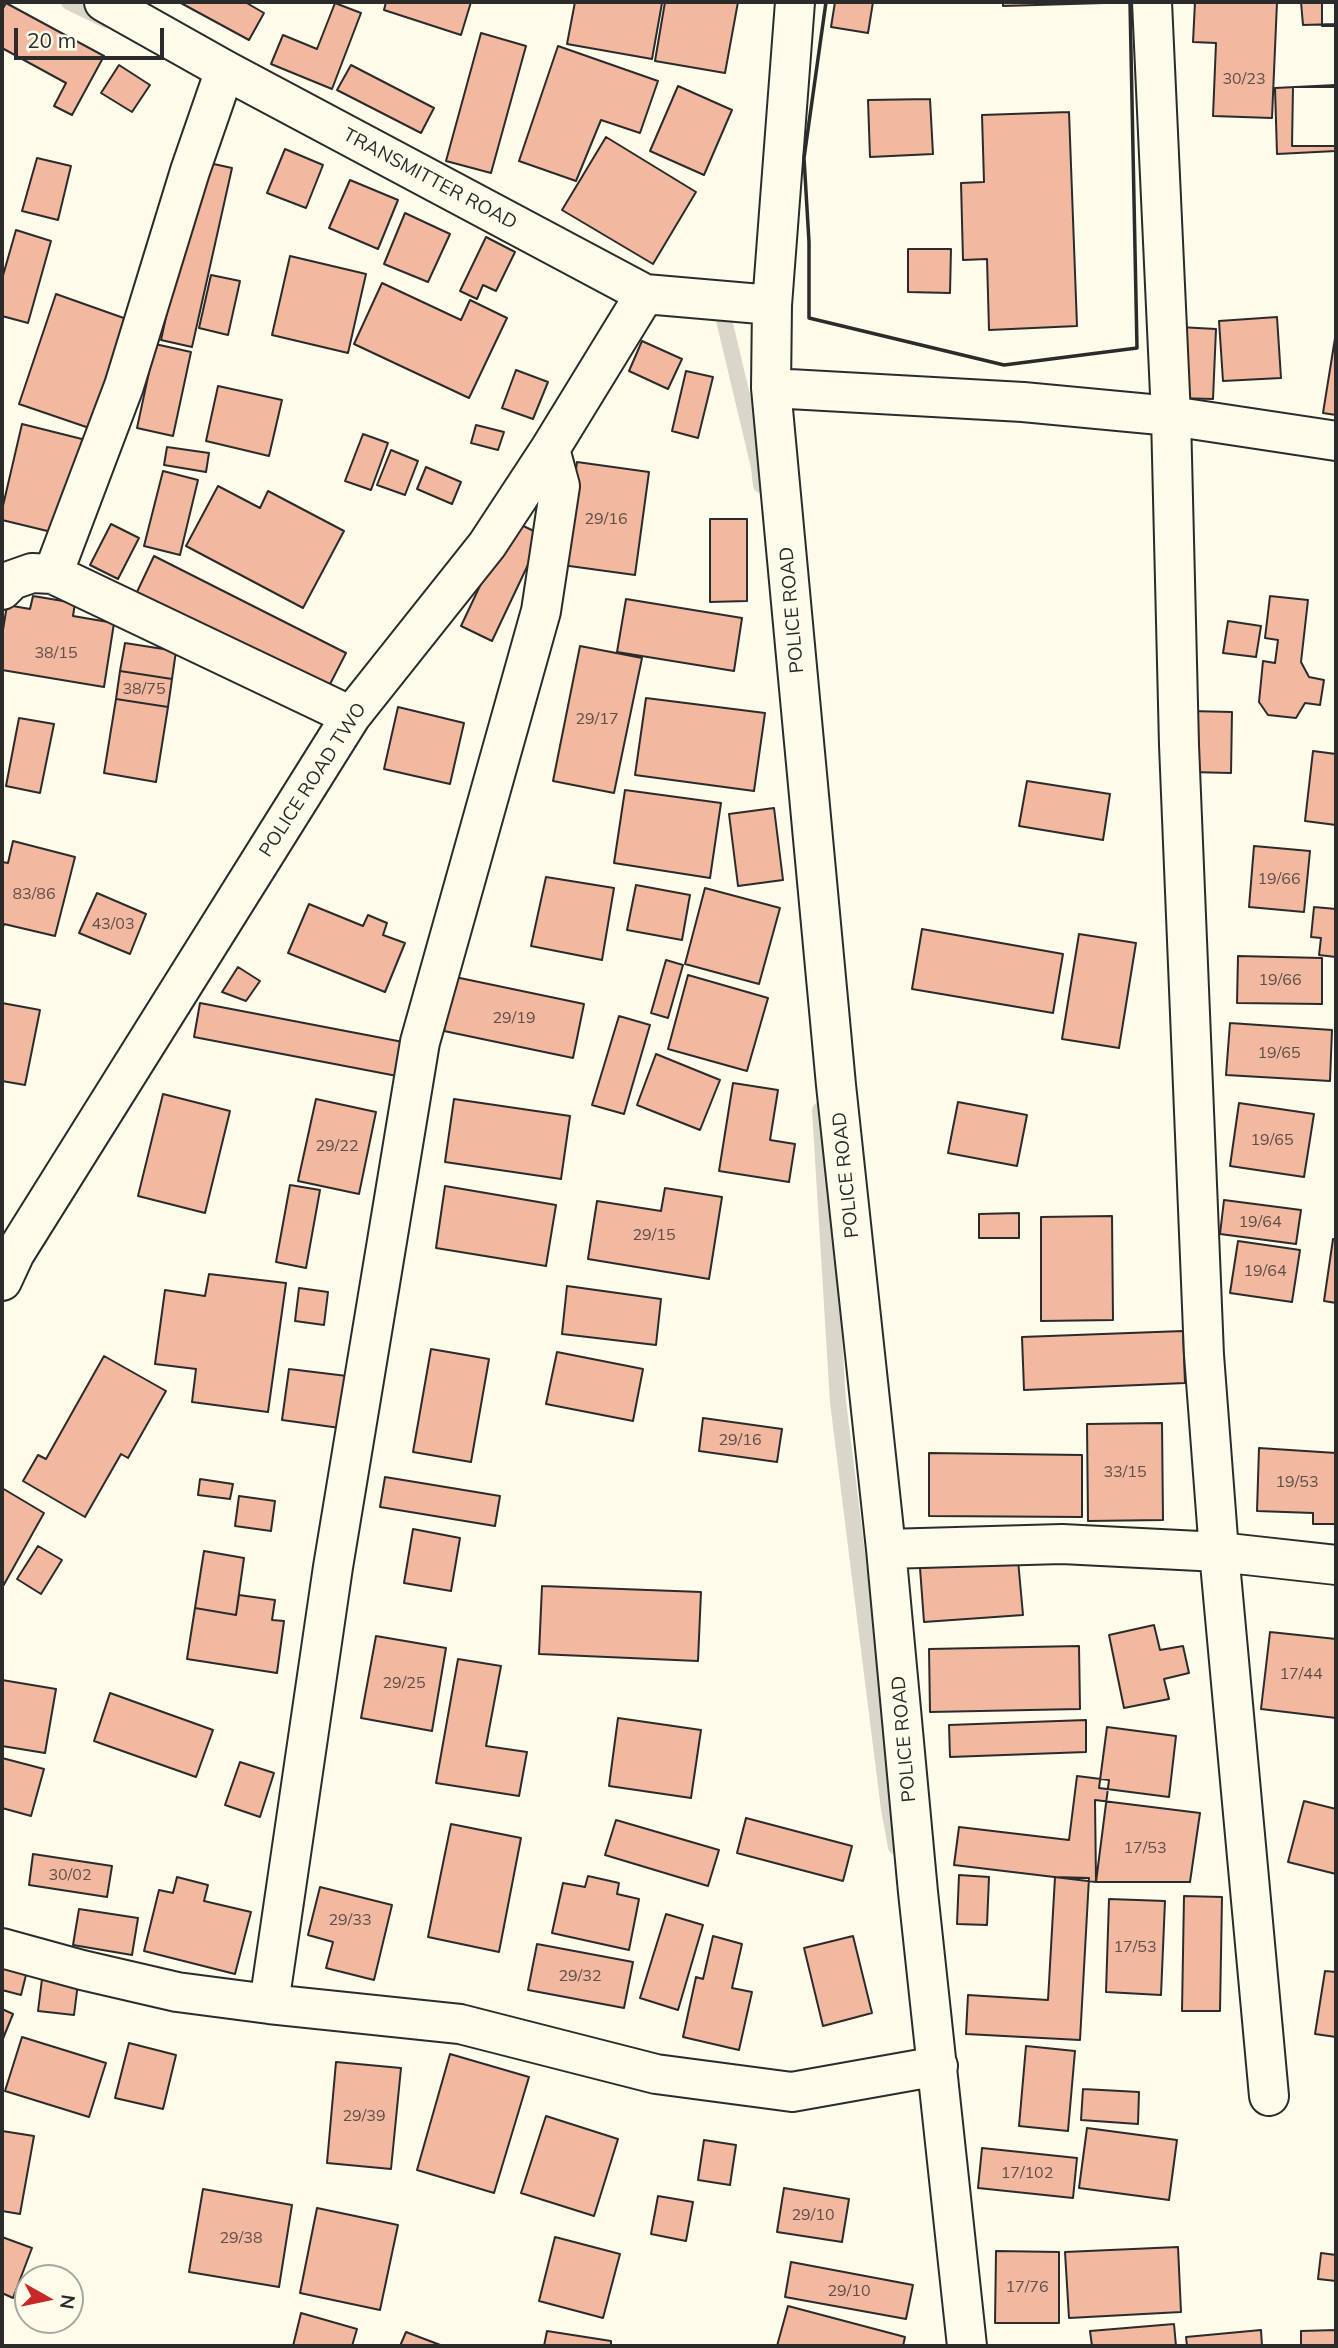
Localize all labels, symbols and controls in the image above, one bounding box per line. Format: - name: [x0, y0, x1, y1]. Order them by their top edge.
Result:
- scale bar: [18, 14, 168, 58]
- text: 20 m: [27, 27, 76, 53]
- house number: 30/23: [1223, 69, 1265, 89]
- street label: TRANSMITTER ROAD: [339, 123, 521, 235]
- house number: 29/16: [585, 509, 627, 529]
- street label: POLICE ROAD: [775, 546, 809, 674]
- house number: 38/15: [35, 643, 77, 663]
- house number: 38/75: [123, 679, 165, 699]
- street label: POLICE ROAD TWO: [255, 699, 371, 861]
- house number: 29/17: [576, 709, 618, 729]
- house number: 19/66: [1258, 869, 1300, 889]
- house number: 83/86: [13, 884, 55, 904]
- house number: 43/03: [92, 914, 134, 934]
- house number: 19/66: [1259, 970, 1301, 990]
- house number: 29/19: [493, 1008, 535, 1028]
- house number: 19/65: [1258, 1043, 1300, 1063]
- street label: POLICE ROAD: [828, 1111, 864, 1239]
- house number: 19/65: [1251, 1130, 1293, 1150]
- house number: 29/22: [316, 1136, 358, 1156]
- house number: 19/64: [1239, 1212, 1281, 1232]
- house number: 29/15: [633, 1225, 675, 1245]
- house number: 19/64: [1244, 1261, 1286, 1281]
- house number: 29/16: [719, 1430, 761, 1450]
- house number: 33/15: [1104, 1462, 1146, 1482]
- house number: 19/53: [1276, 1472, 1318, 1492]
- house number: 17/44: [1280, 1664, 1322, 1684]
- house number: 29/25: [383, 1673, 425, 1693]
- street label: POLICE ROAD: [887, 1675, 921, 1803]
- house number: 17/53: [1124, 1838, 1166, 1858]
- house number: 30/02: [49, 1865, 91, 1885]
- house number: 29/33: [329, 1910, 371, 1930]
- house number: 17/53: [1114, 1937, 1156, 1957]
- house number: 29/32: [559, 1966, 601, 1986]
- house number: 29/39: [343, 2106, 385, 2126]
- house number: 17/102: [1001, 2163, 1053, 2183]
- house number: 29/10: [792, 2205, 834, 2225]
- house number: 29/38: [220, 2228, 262, 2248]
- north arrow: [14, 2264, 84, 2334]
- house number: 17/76: [1006, 2277, 1048, 2297]
- house number: 29/10: [828, 2281, 870, 2301]
- text: N: [55, 2293, 81, 2311]

